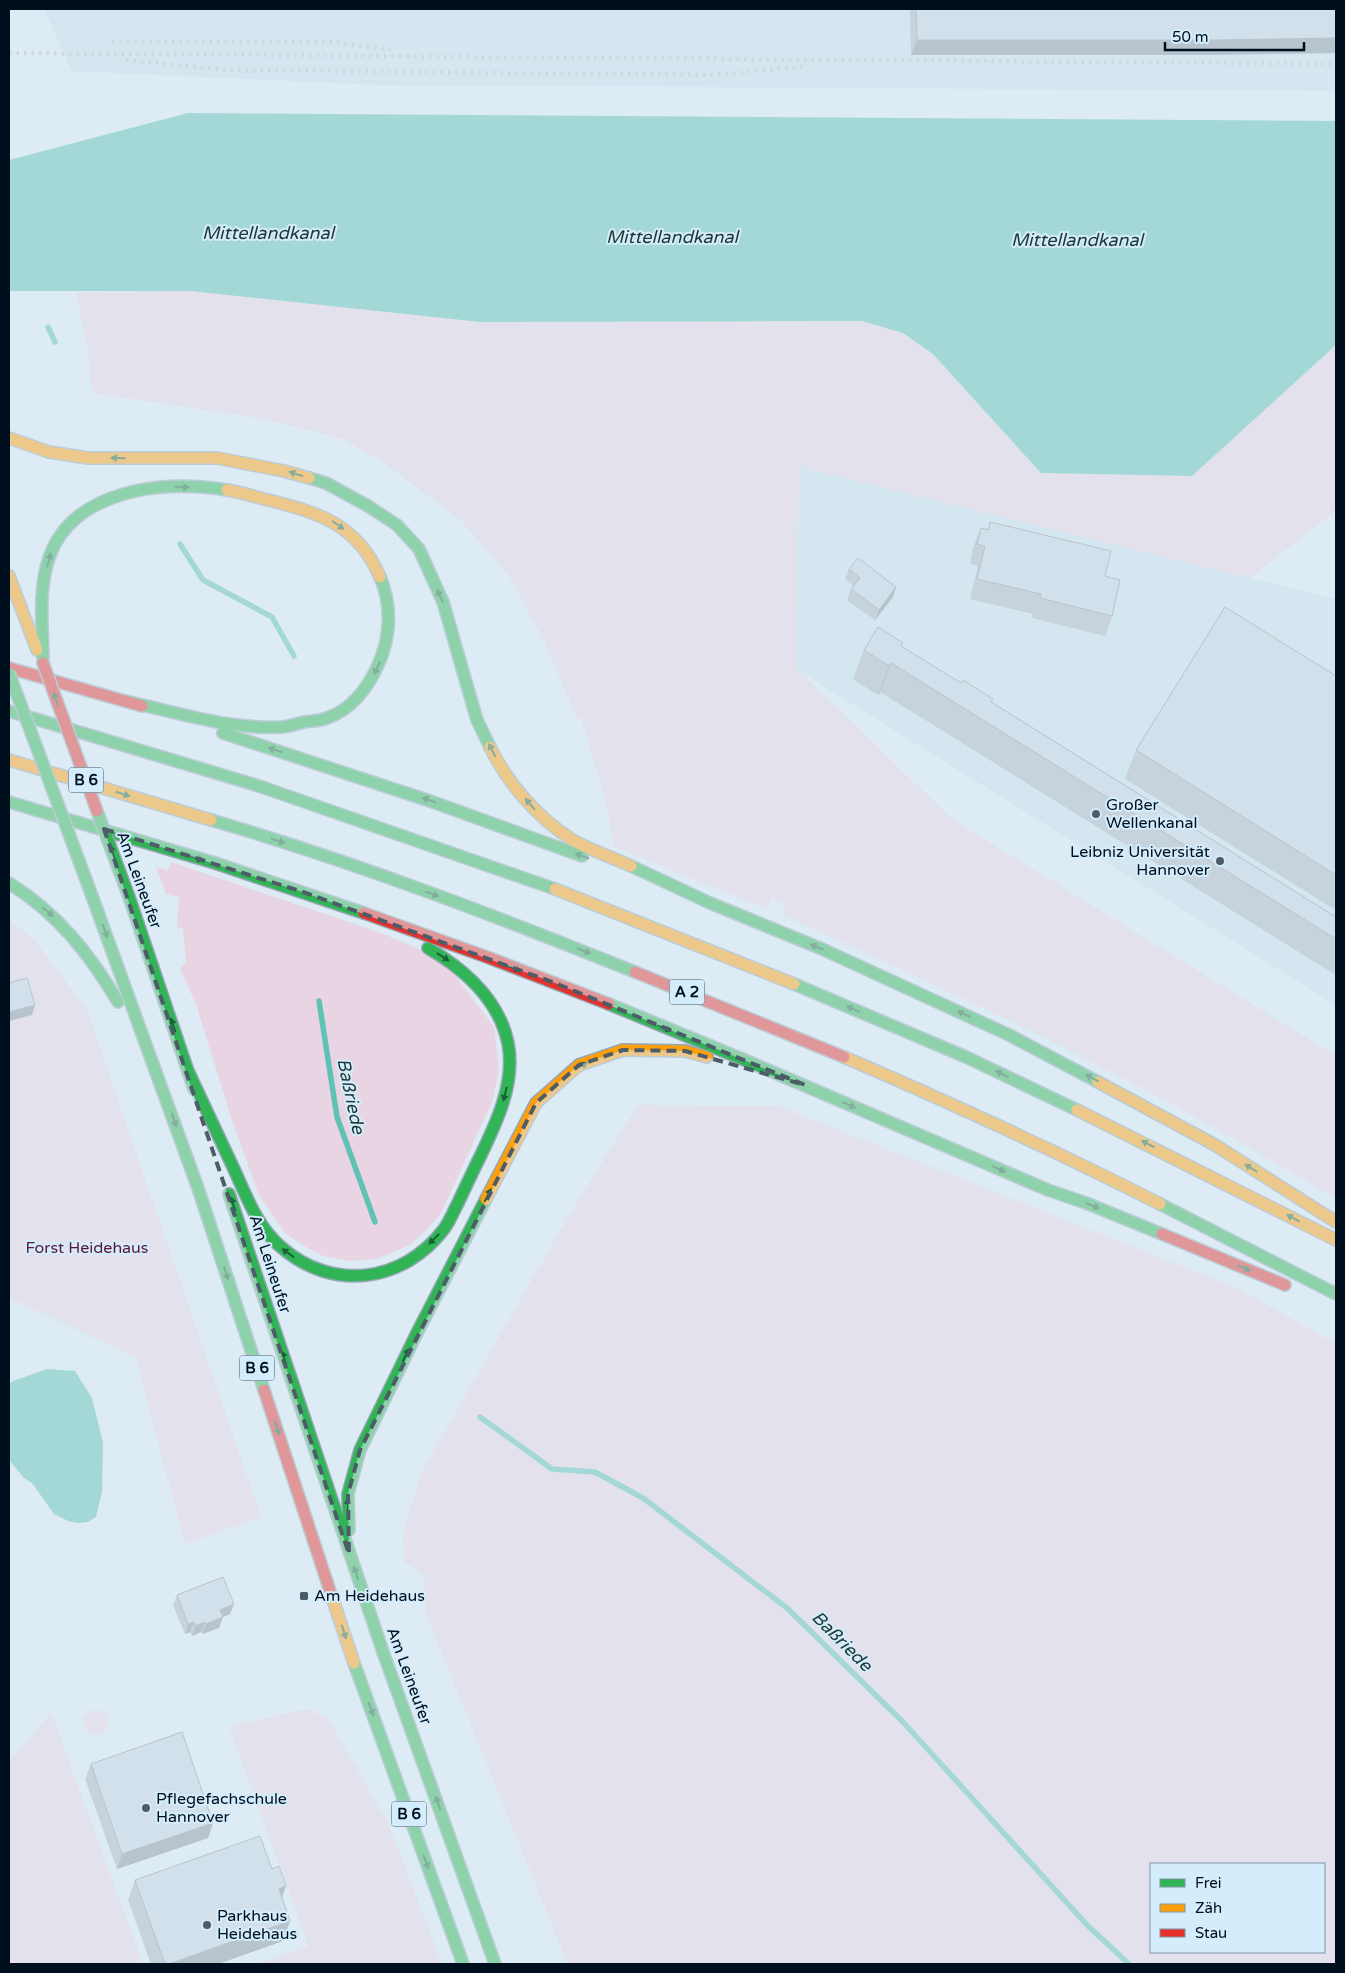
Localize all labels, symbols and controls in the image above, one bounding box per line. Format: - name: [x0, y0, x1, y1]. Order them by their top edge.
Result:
- scale bar: [1165, 20, 1304, 52]
- text: 50 m: [1172, 28, 1209, 46]
- water label: Mittellandkanal: [202, 222, 337, 244]
- water label: Mittellandkanal: [606, 226, 741, 248]
- water label: Mittellandkanal: [1011, 229, 1146, 251]
- one-way arrow: [110, 454, 126, 462]
- one-way arrow: [289, 470, 304, 478]
- one-way arrow: [174, 483, 190, 491]
- one-way arrow: [331, 520, 345, 530]
- one-way arrow: [46, 552, 54, 567]
- one-way arrow: [436, 589, 444, 603]
- one-way arrow: [373, 661, 381, 675]
- one-way arrow: [52, 691, 60, 706]
- one-way arrow: [488, 743, 496, 757]
- one-way arrow: [267, 746, 282, 753]
- road number: B 6: [68, 768, 104, 792]
- one-way arrow: [115, 790, 130, 798]
- place label: Großer Wellenkanal: [1106, 795, 1198, 833]
- one-way arrow: [421, 796, 436, 804]
- one-way arrow: [525, 798, 536, 811]
- marker: Großer Wellenkanal: [1090, 808, 1102, 820]
- street label: Am Leineufer: [112, 829, 166, 932]
- one-way arrow: [271, 838, 286, 845]
- place label: Leibniz Universität Hannover: [1070, 842, 1211, 880]
- one-way arrow: [108, 844, 115, 859]
- one-way arrow: [574, 852, 589, 860]
- one-way arrow: [190, 855, 205, 862]
- marker: Leibniz Universität Hannover: [1214, 855, 1226, 867]
- one-way arrow: [425, 890, 440, 898]
- one-way arrow: [41, 906, 54, 917]
- one-way arrow: [101, 924, 109, 939]
- one-way arrow: [809, 942, 824, 950]
- one-way arrow: [577, 947, 592, 955]
- one-way arrow: [436, 952, 449, 962]
- one-way arrow: [507, 964, 522, 972]
- road number: A 2: [670, 980, 704, 1004]
- one-way arrow: [846, 1004, 860, 1012]
- one-way arrow: [957, 1010, 971, 1018]
- one-way arrow: [168, 1017, 176, 1032]
- one-way arrow: [658, 1024, 673, 1032]
- water label: Baßriede: [332, 1056, 370, 1137]
- one-way arrow: [574, 1062, 588, 1070]
- one-way arrow: [995, 1070, 1009, 1078]
- one-way arrow: [1085, 1074, 1099, 1082]
- one-way arrow: [500, 1086, 508, 1101]
- one-way arrow: [842, 1101, 856, 1109]
- one-way arrow: [170, 1112, 178, 1127]
- one-way arrow: [1141, 1140, 1156, 1148]
- one-way arrow: [1245, 1163, 1258, 1172]
- one-way arrow: [991, 1166, 1006, 1174]
- one-way arrow: [484, 1188, 492, 1202]
- one-way arrow: [228, 1196, 236, 1211]
- one-way arrow: [1086, 1203, 1101, 1211]
- street label: Am Leineufer: [245, 1212, 296, 1317]
- one-way arrow: [1286, 1214, 1300, 1222]
- one-way arrow: [428, 1232, 440, 1244]
- park label: Forst Heidehaus: [26, 1238, 148, 1258]
- one-way arrow: [282, 1247, 295, 1258]
- one-way arrow: [1237, 1264, 1252, 1272]
- one-way arrow: [223, 1266, 231, 1281]
- one-way arrow: [402, 1348, 410, 1362]
- one-way arrow: [280, 1351, 287, 1366]
- road number: B 6: [240, 1356, 274, 1380]
- one-way arrow: [274, 1420, 281, 1435]
- one-way arrow: [344, 1497, 352, 1513]
- one-way arrow: [351, 1565, 359, 1580]
- place label: Am Heidehaus: [314, 1586, 425, 1606]
- marker: Am Heidehaus: [298, 1590, 310, 1602]
- water label: Baßriede: [807, 1606, 877, 1676]
- one-way arrow: [340, 1625, 348, 1640]
- street label: Am Leineufer: [382, 1625, 436, 1728]
- one-way arrow: [367, 1702, 375, 1717]
- place label: Pflegefachschule Hannover: [156, 1789, 287, 1827]
- one-way arrow: [433, 1795, 441, 1810]
- marker: Pflegefachschule Hannover: [140, 1802, 152, 1814]
- road number: B 6: [392, 1802, 426, 1826]
- one-way arrow: [423, 1854, 430, 1869]
- legend: [1150, 1863, 1325, 1953]
- text: Frei: [1195, 1874, 1221, 1892]
- text: Zäh: [1195, 1899, 1222, 1917]
- place label: Parkhaus Heidehaus: [217, 1906, 297, 1944]
- marker: Parkhaus Heidehaus: [201, 1919, 213, 1931]
- text: Stau: [1195, 1924, 1227, 1942]

